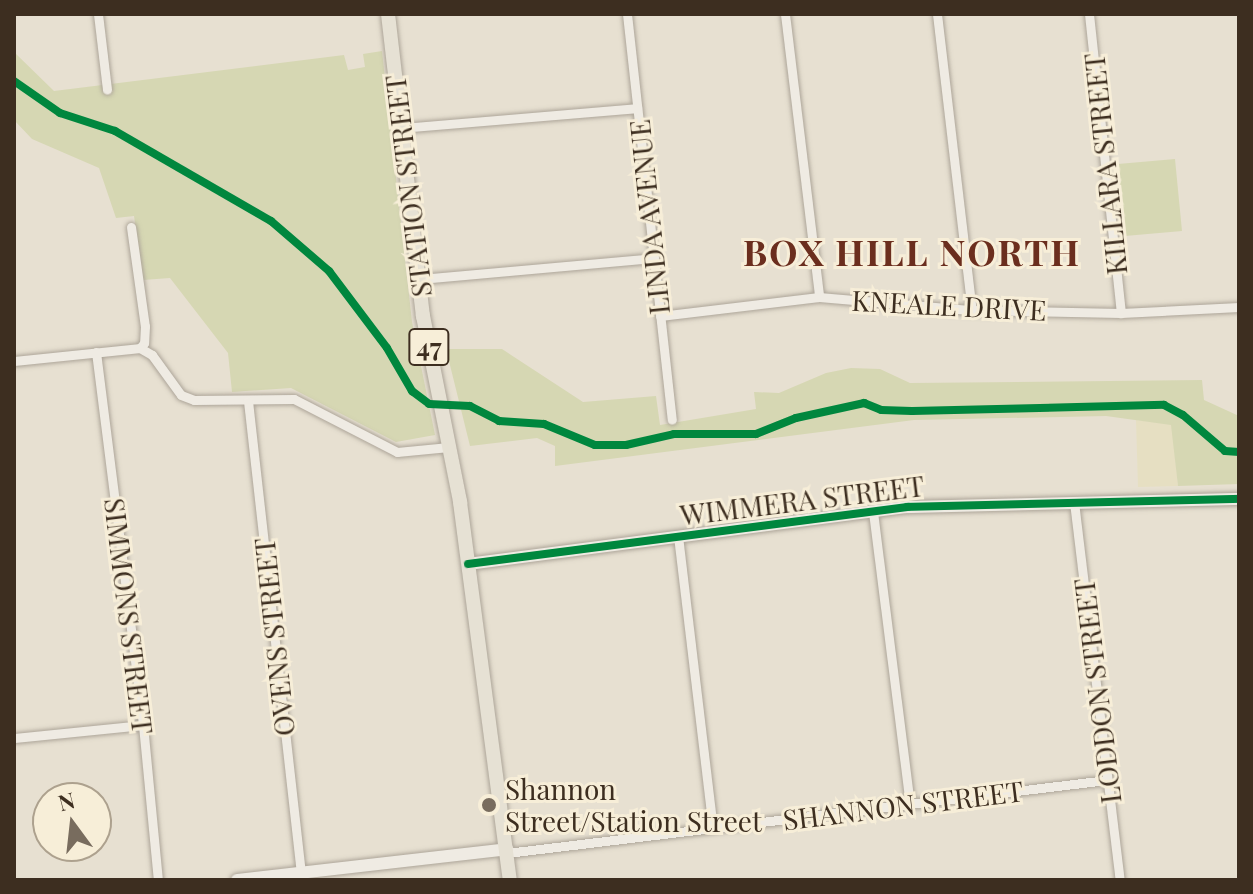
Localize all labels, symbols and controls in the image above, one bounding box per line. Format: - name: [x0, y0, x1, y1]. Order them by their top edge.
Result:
- street label: KILLARA STREET: [1077, 51, 1133, 277]
- street label: STATION STREET: [378, 73, 438, 299]
- street label: LINDA AVENUE: [622, 117, 676, 317]
- district label: BOX HILL NORTH: [742, 230, 1082, 274]
- street label: KNEALE DRIVE: [851, 283, 1047, 327]
- road number: 47: [407, 325, 451, 369]
- street label: WIMMERA STREET: [678, 468, 926, 532]
- street label: SIMMONS STREET: [98, 496, 160, 736]
- street label: OVENS STREET: [247, 536, 301, 738]
- street label: LODDON STREET: [1067, 576, 1127, 806]
- place label: Shannon Street/Station Street: [505, 772, 762, 838]
- street label: SHANNON STREET: [781, 774, 1025, 836]
- north arrow: [32, 782, 112, 862]
- text: N: [55, 784, 78, 817]
- marker: Shannon Street/Station Street: [480, 796, 498, 814]

